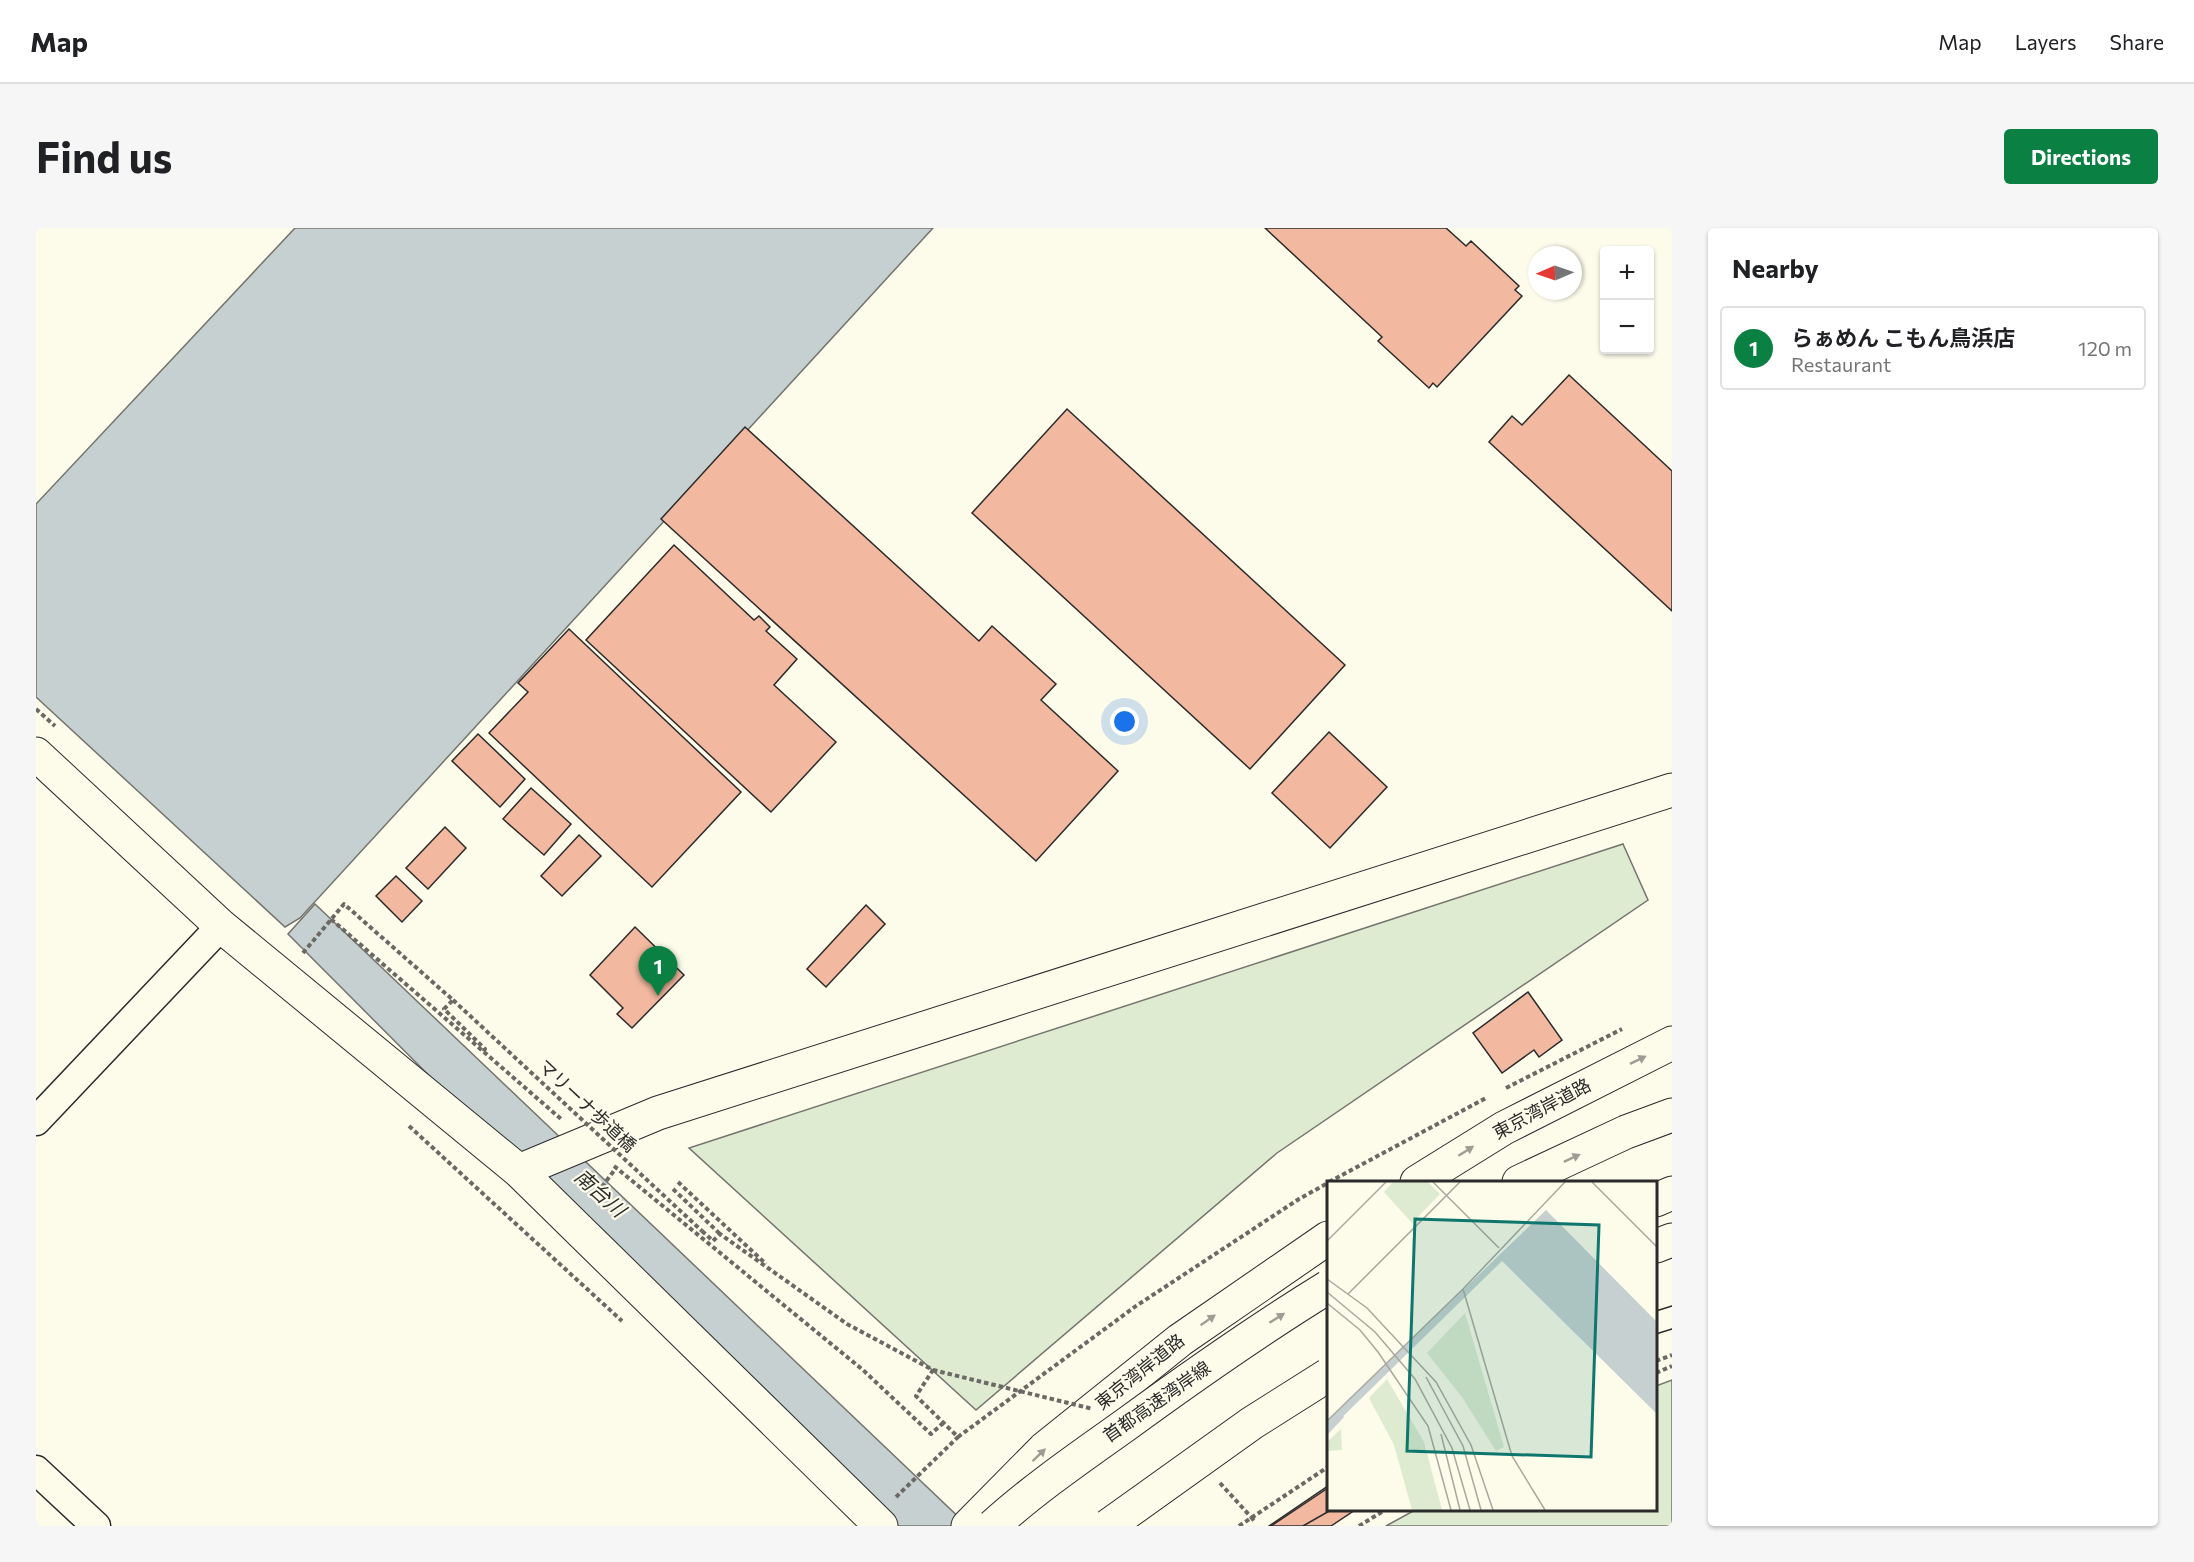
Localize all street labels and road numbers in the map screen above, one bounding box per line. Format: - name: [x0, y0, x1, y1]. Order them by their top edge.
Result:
- street label: マリーナ歩道橋: [534, 1054, 641, 1156]
- street label: 東京湾岸道路: [1489, 1073, 1594, 1143]
- street label: 東京湾岸道路: [1090, 1329, 1188, 1414]
- street label: 首都高速湾岸線: [1099, 1356, 1214, 1446]

